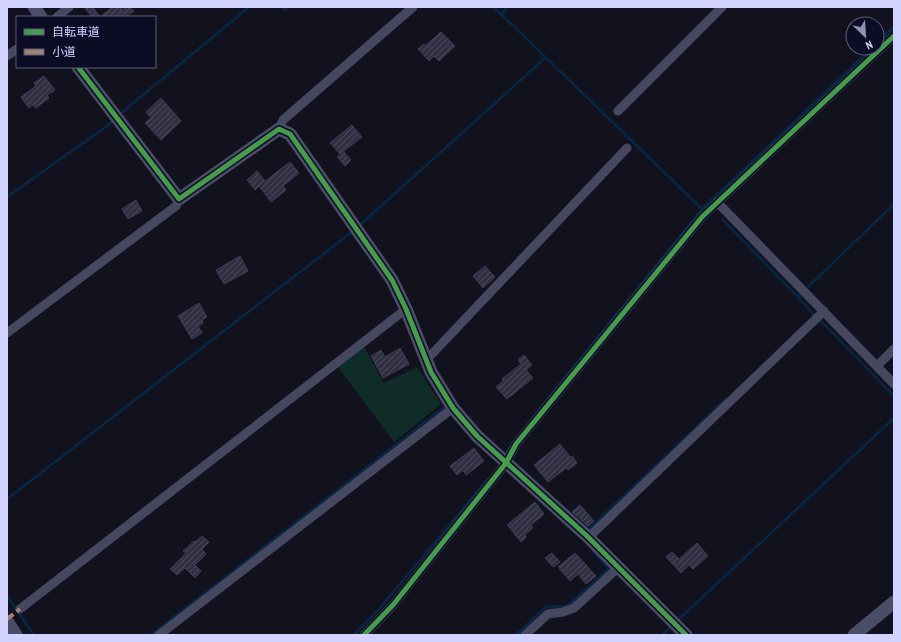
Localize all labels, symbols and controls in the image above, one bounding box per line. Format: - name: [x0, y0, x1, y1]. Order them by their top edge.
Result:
- legend: [16, 16, 156, 68]
- north arrow: [845, 16, 885, 56]
- text: 自転車道: [52, 24, 100, 39]
- text: N: [864, 37, 875, 53]
- text: 小道: [52, 44, 76, 59]

